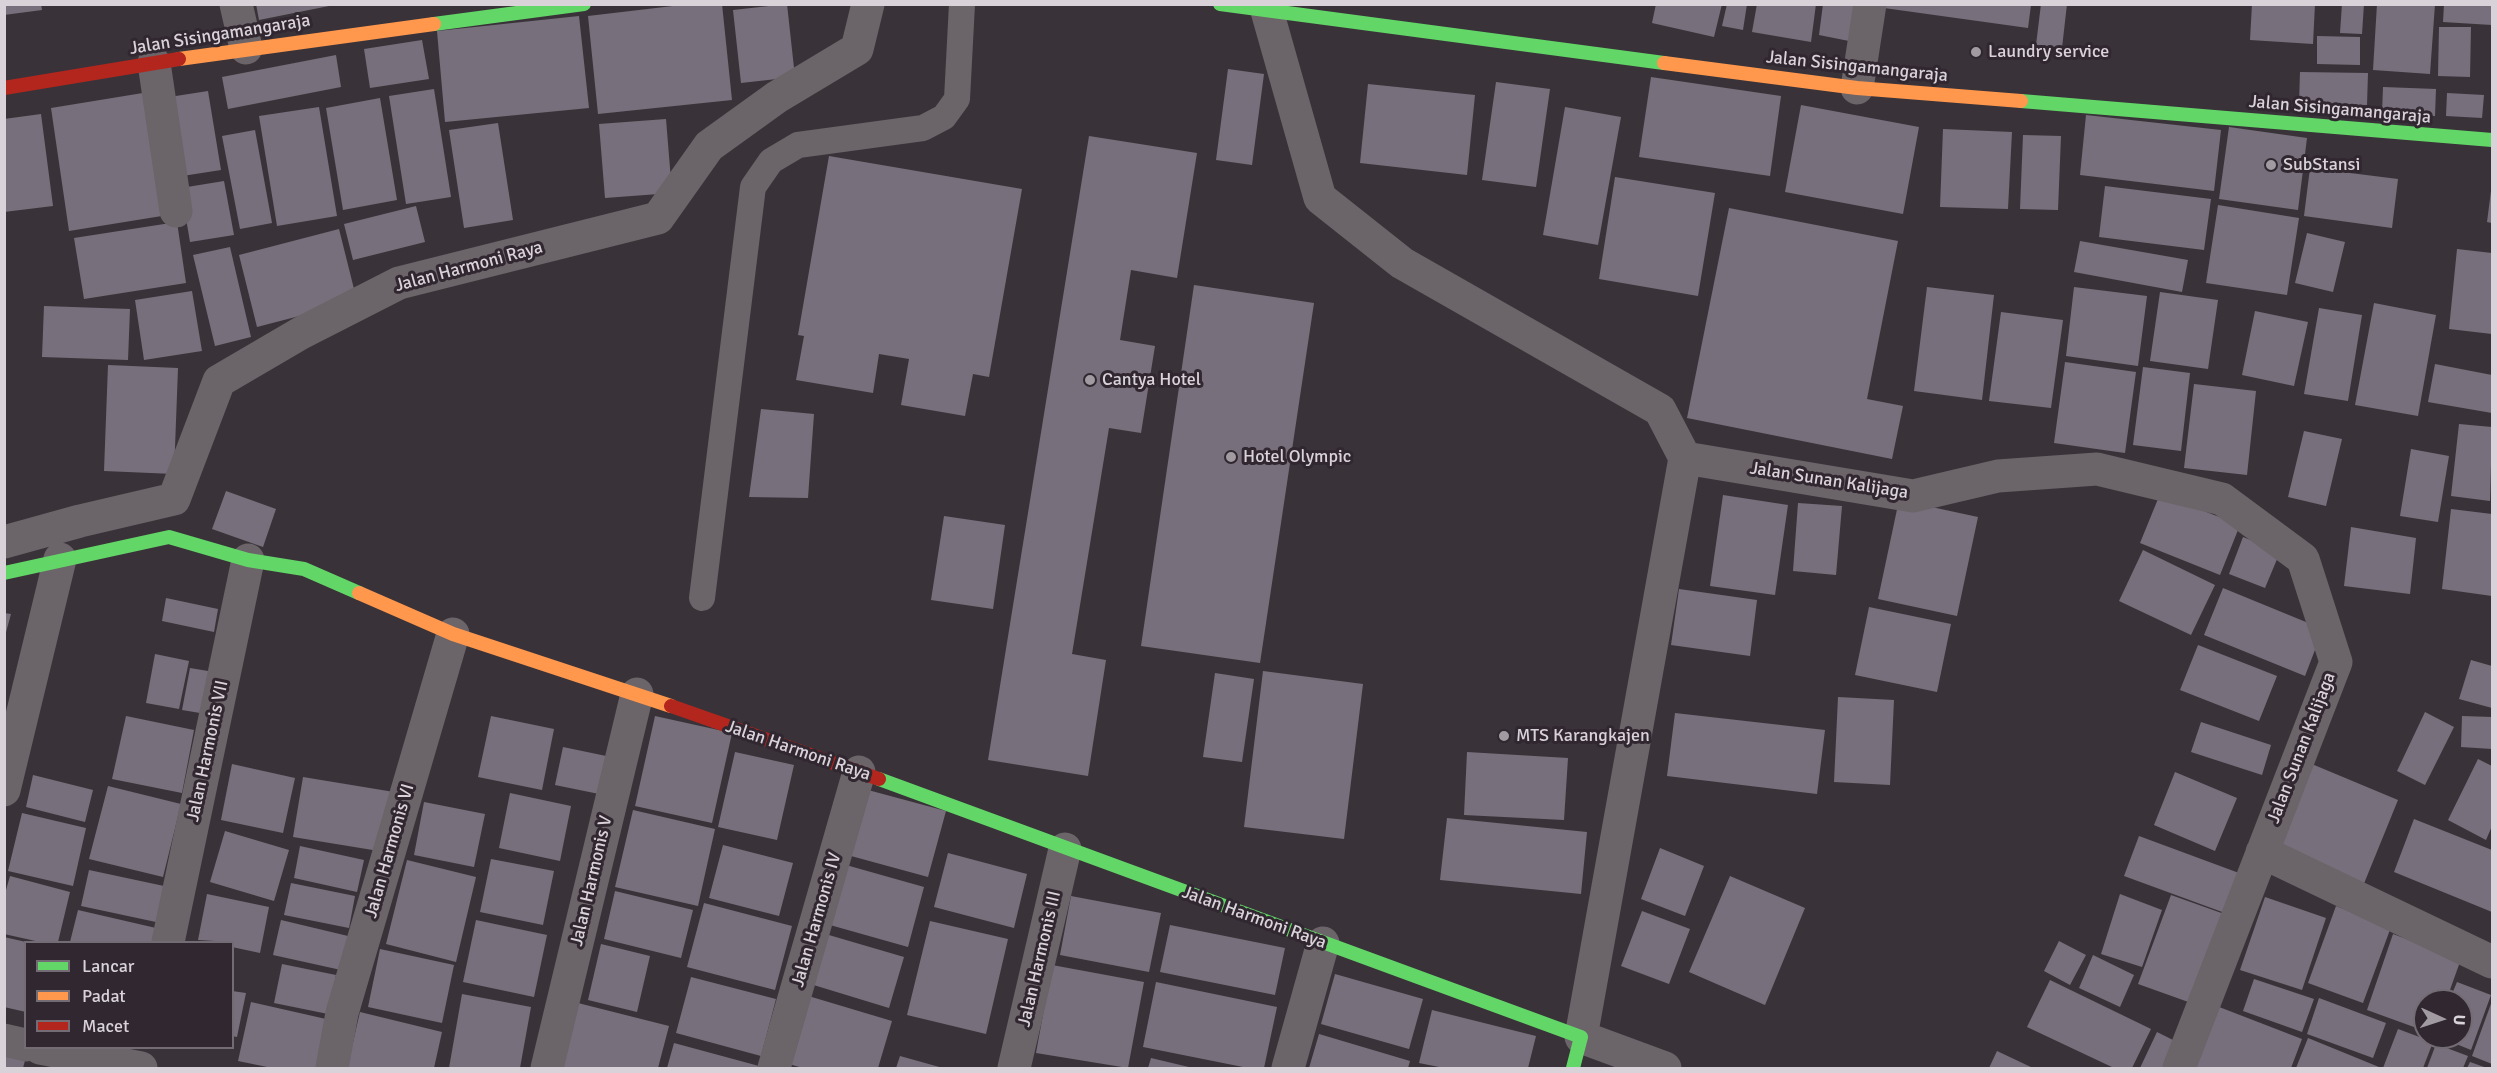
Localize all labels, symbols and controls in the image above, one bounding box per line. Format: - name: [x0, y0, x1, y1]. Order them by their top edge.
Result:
- street label: Jalan Sisingamangaraja: [128, 10, 312, 60]
- place label: Laundry service: [1988, 41, 2109, 63]
- marker: Laundry service: [1969, 45, 1983, 59]
- street label: Jalan Sisingamangaraja: [1765, 47, 1949, 87]
- street label: Jalan Sisingamangaraja: [2248, 91, 2432, 129]
- place label: SubStansi: [2283, 154, 2360, 176]
- marker: SubStansi: [2264, 158, 2278, 172]
- street label: Jalan Harmoni Raya: [393, 237, 545, 297]
- place label: Cantya Hotel: [1102, 369, 1201, 391]
- marker: Cantya Hotel: [1083, 373, 1097, 387]
- place label: Hotel Olympic: [1243, 446, 1351, 468]
- marker: Hotel Olympic: [1224, 450, 1238, 464]
- street label: Jalan Sunan Kalijaga: [1748, 458, 1910, 504]
- street label: Jalan Sunan Kalijaga: [2263, 669, 2341, 827]
- street label: Jalan Harmonis VII: [182, 678, 234, 824]
- street label: Jalan Harmoni Raya: [723, 716, 873, 786]
- place label: MTS Karangkajen: [1516, 725, 1650, 747]
- marker: MTS Karangkajen: [1497, 729, 1511, 743]
- street label: Jalan Harmonis VI: [361, 781, 419, 921]
- street label: Jalan Harmonis V: [566, 814, 618, 948]
- street label: Jalan Harmonis IV: [788, 850, 846, 990]
- street label: Jalan Harmoni Raya: [1179, 882, 1329, 954]
- street label: Jalan Harmonis III: [1014, 889, 1066, 1029]
- legend: [24, 941, 234, 1049]
- text: Lancar: [82, 955, 134, 977]
- text: Padat: [82, 985, 126, 1007]
- north arrow: [2413, 989, 2473, 1049]
- text: U: [2449, 1014, 2469, 1026]
- text: Macet: [82, 1015, 129, 1037]

